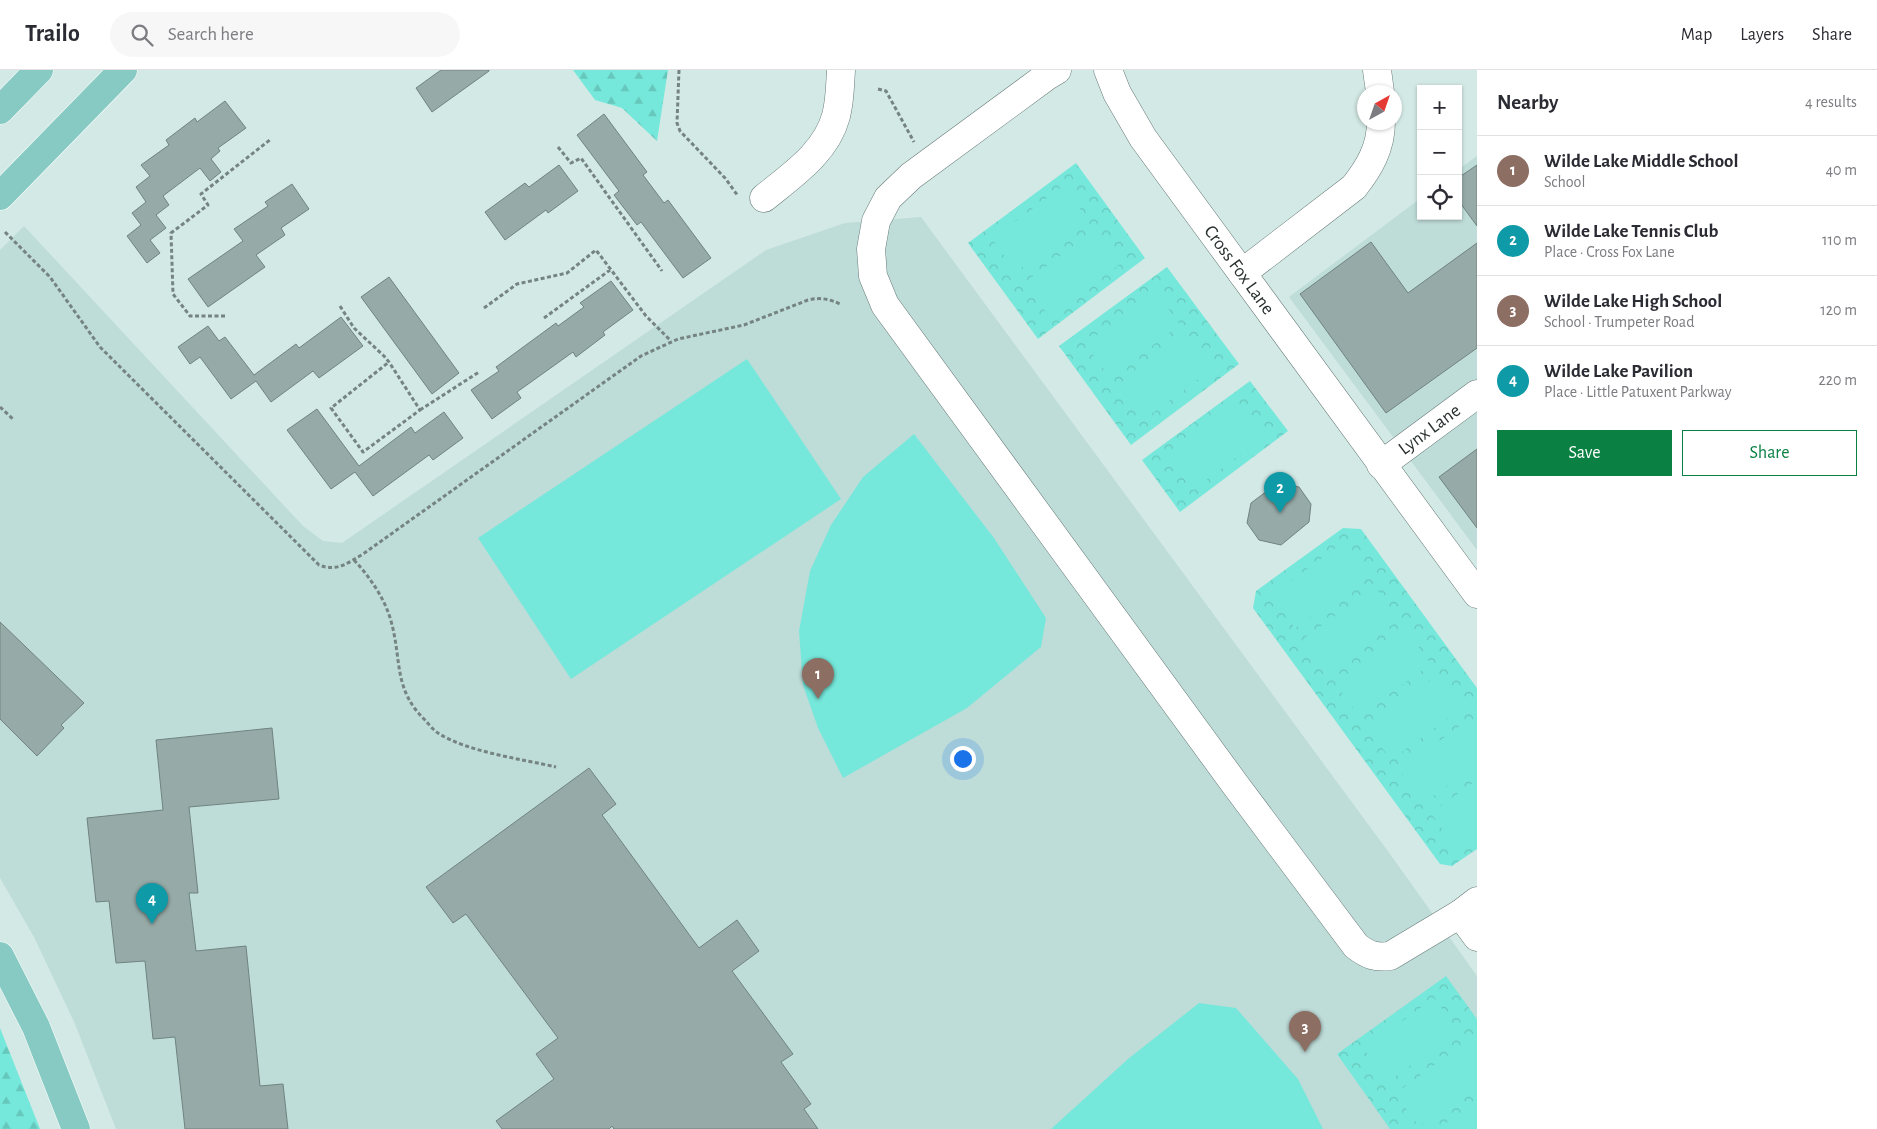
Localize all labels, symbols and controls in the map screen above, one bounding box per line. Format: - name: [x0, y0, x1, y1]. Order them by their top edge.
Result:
- search box: [110, 12, 460, 57]
- icon: search: [128, 21, 156, 49]
- text: Trailo: [25, 22, 80, 46]
- text: Search here: [168, 25, 254, 44]
- text: Map: [1681, 26, 1712, 44]
- text: Layers: [1740, 26, 1784, 44]
- text: Share: [1812, 26, 1852, 44]
- north arrow: [1357, 85, 1402, 130]
- map controls: [1417, 85, 1462, 220]
- button: +: [1417, 85, 1462, 130]
- text: Nearby: [1497, 92, 1558, 113]
- text: 4 results: [1805, 94, 1857, 110]
- button: −: [1417, 130, 1462, 175]
- text: Wilde Lake Middle School: [1544, 152, 1738, 171]
- text: 1: [1510, 162, 1516, 178]
- text: 40 m: [1825, 162, 1857, 178]
- text: School: [1544, 174, 1585, 190]
- button: locate: [1417, 175, 1462, 220]
- street label: Cross Fox Lane: [1201, 222, 1278, 318]
- text: Wilde Lake Tennis Club: [1544, 222, 1718, 241]
- text: 2: [1509, 232, 1517, 248]
- text: 110 m: [1822, 232, 1857, 248]
- text: Place · Cross Fox Lane: [1544, 244, 1675, 260]
- text: Wilde Lake High School: [1544, 292, 1722, 311]
- text: 3: [1510, 302, 1516, 318]
- text: 120 m: [1820, 302, 1857, 318]
- text: School · Trumpeter Road: [1544, 314, 1695, 330]
- text: Wilde Lake Pavilion: [1544, 362, 1693, 381]
- text: 4: [1509, 372, 1517, 388]
- text: 220 m: [1819, 372, 1857, 388]
- text: Place · Little Patuxent Parkway: [1544, 384, 1732, 400]
- street label: Lynx Lane: [1395, 400, 1464, 458]
- button: Save: [1497, 430, 1672, 476]
- button: Share: [1682, 430, 1857, 476]
- pin: 2: [1264, 472, 1296, 513]
- pin: 1: [802, 658, 834, 699]
- your location: [950, 746, 976, 772]
- pin: 4: [136, 883, 168, 924]
- pin: 3: [1289, 1011, 1321, 1052]

